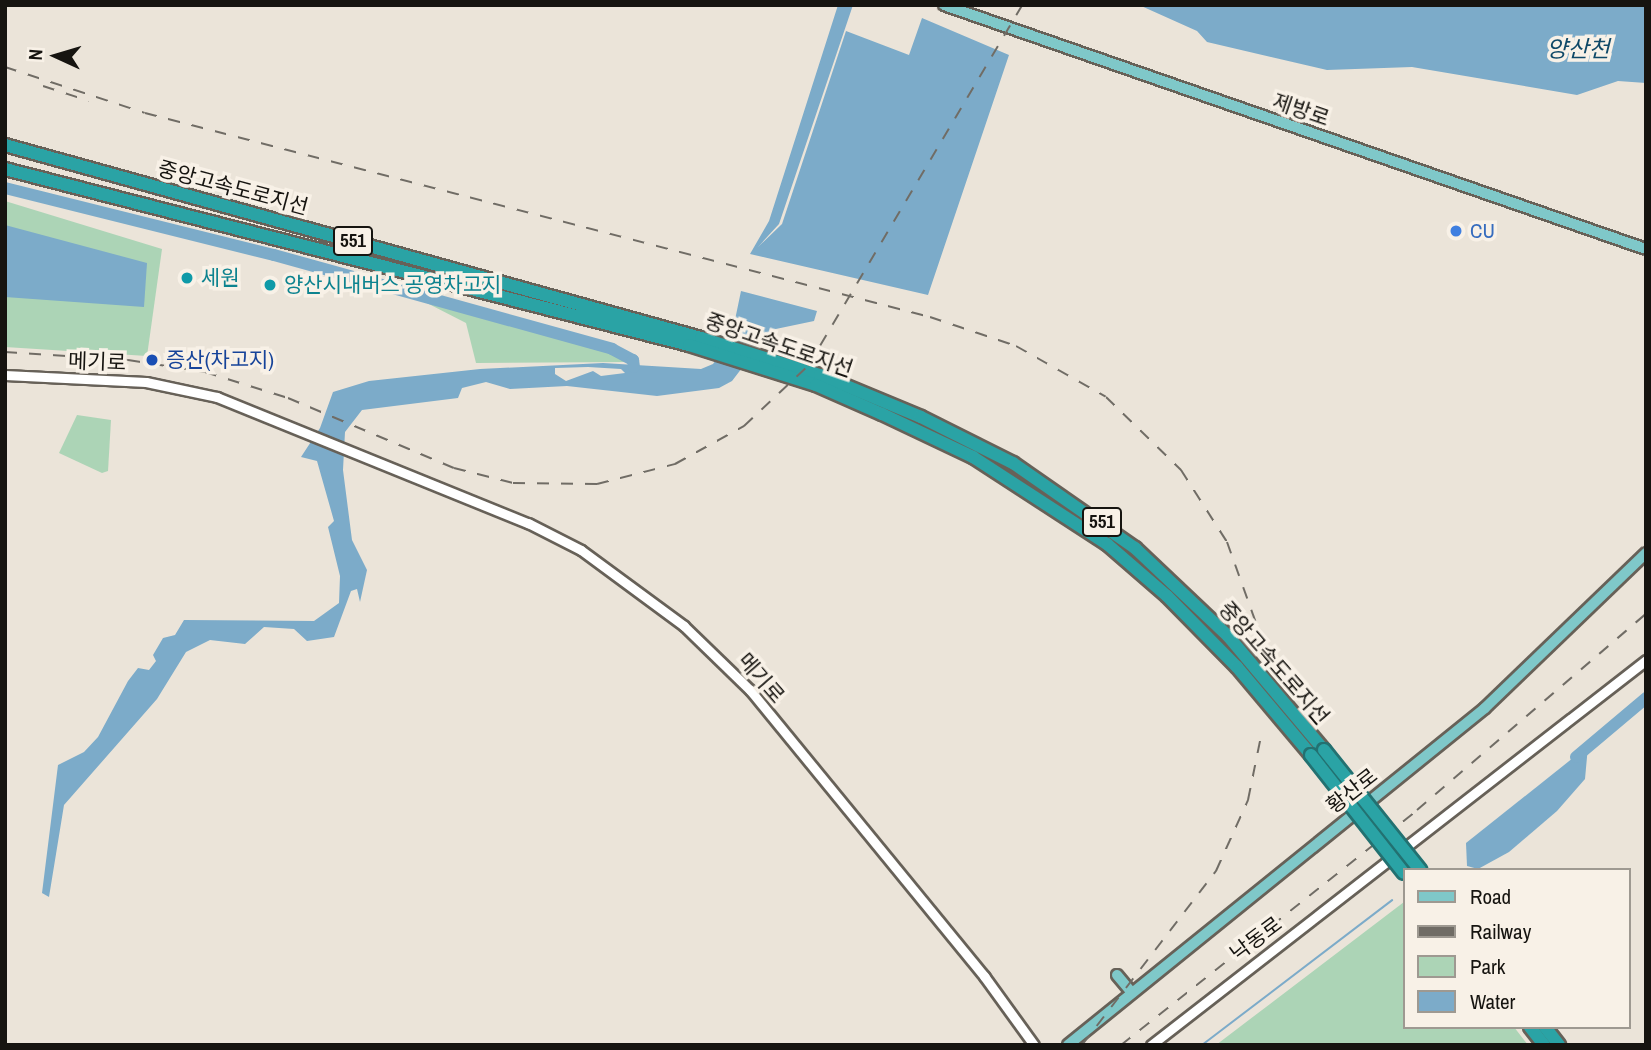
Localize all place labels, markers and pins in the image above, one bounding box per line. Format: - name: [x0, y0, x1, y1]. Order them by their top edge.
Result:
- place label: CU: [1470, 218, 1495, 244]
- marker: CU: [1448, 223, 1464, 239]
- place label: 세원: [201, 265, 240, 291]
- marker: 세원: [179, 270, 195, 286]
- place label: 양산시내버스 공영차고지: [284, 272, 501, 298]
- marker: 양산시내버스 공영차고지: [262, 277, 278, 293]
- place label: 증산(차고지): [166, 347, 274, 373]
- marker: 증산(차고지): [144, 352, 160, 368]

